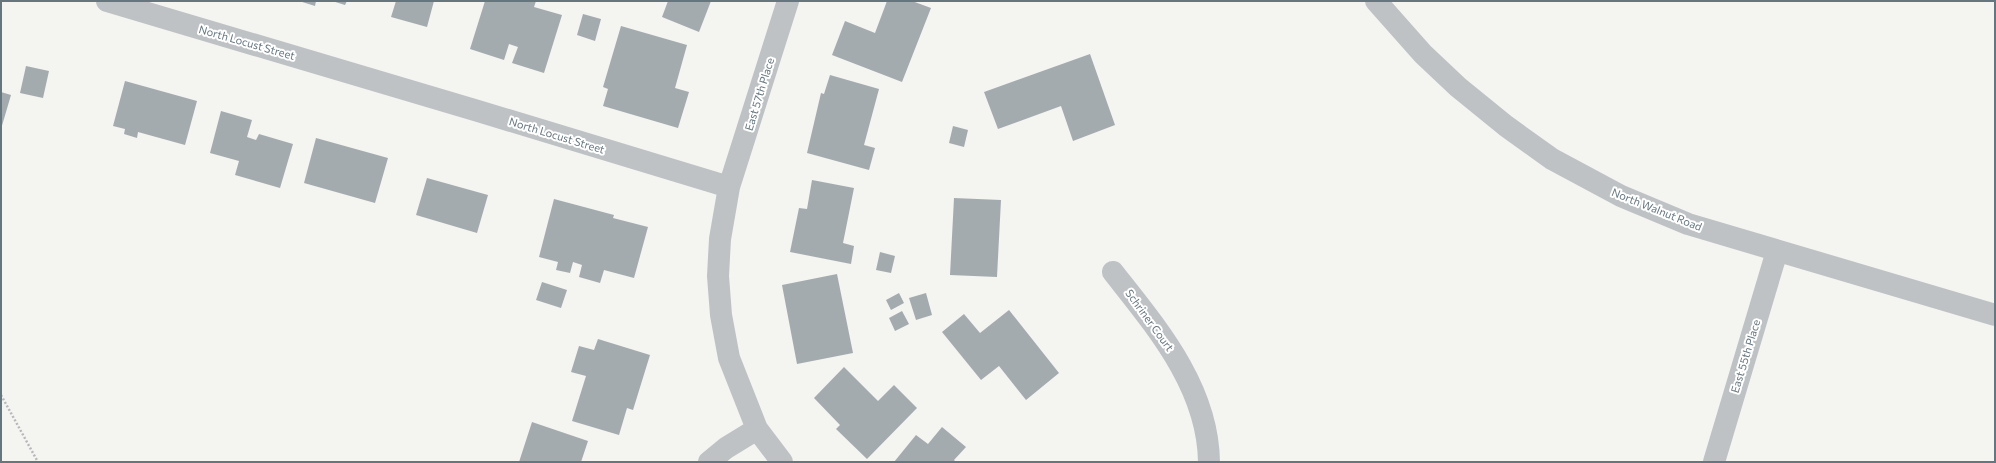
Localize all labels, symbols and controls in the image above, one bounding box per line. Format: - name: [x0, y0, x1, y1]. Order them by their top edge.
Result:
- street label: North Locust Street: [197, 22, 297, 62]
- street label: East 57th Place: [742, 56, 776, 132]
- street label: North Locust Street: [508, 114, 607, 156]
- street label: North Walnut Road: [1610, 185, 1704, 233]
- street label: Schriner Court: [1123, 287, 1177, 354]
- street label: East 55th Place: [1728, 318, 1762, 394]

